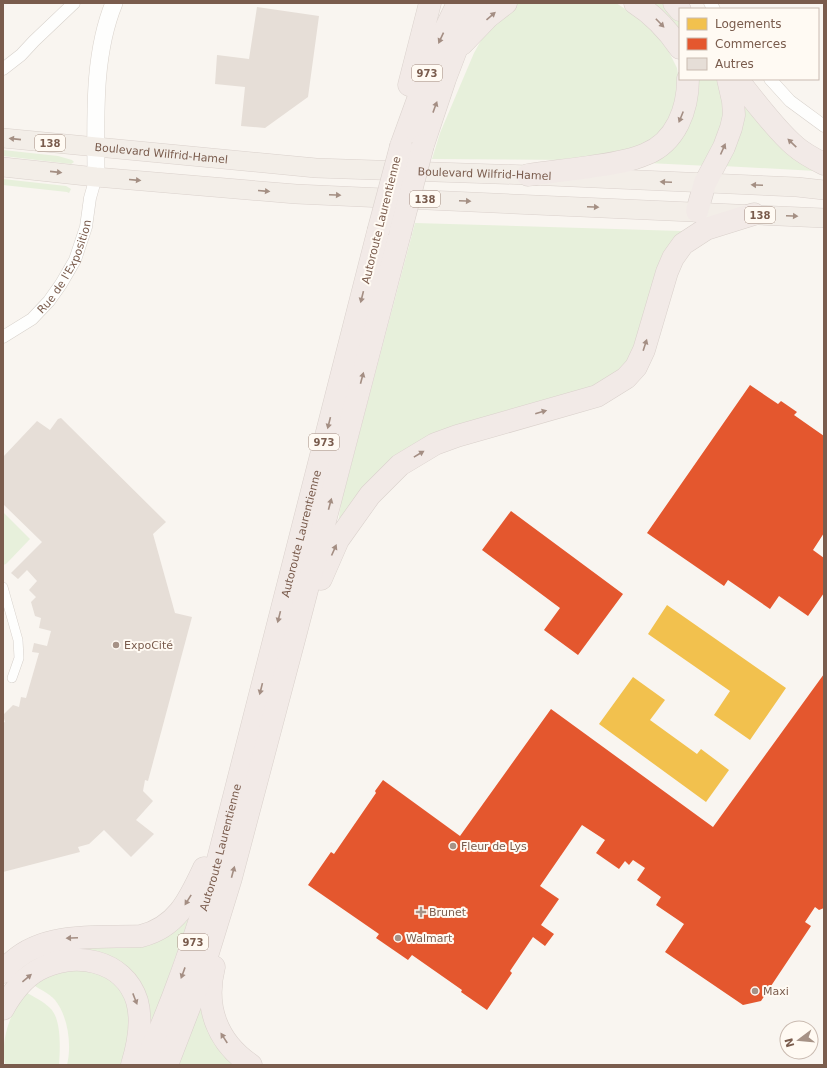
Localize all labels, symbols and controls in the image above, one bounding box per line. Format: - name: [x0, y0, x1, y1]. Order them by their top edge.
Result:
- legend: [679, 8, 819, 80]
- one-way arrow: [486, 11, 496, 20]
- text: Logements: [715, 17, 781, 31]
- one-way arrow: [655, 18, 665, 28]
- one-way arrow: [438, 32, 444, 44]
- text: Commerces: [715, 37, 786, 51]
- text: Autres: [715, 57, 754, 71]
- road number: 973: [412, 65, 442, 81]
- one-way arrow: [432, 101, 438, 113]
- one-way arrow: [678, 112, 684, 124]
- road number: 138: [35, 135, 65, 151]
- one-way arrow: [9, 136, 22, 142]
- one-way arrow: [787, 138, 797, 148]
- street label: Boulevard Wilfrid-Hamel: [94, 141, 229, 167]
- one-way arrow: [720, 143, 726, 155]
- street label: Autoroute Laurentienne: [359, 155, 404, 285]
- street label: Boulevard Wilfrid-Hamel: [417, 165, 552, 183]
- one-way arrow: [50, 169, 62, 176]
- one-way arrow: [129, 177, 141, 184]
- one-way arrow: [660, 178, 672, 185]
- one-way arrow: [751, 182, 763, 189]
- one-way arrow: [258, 187, 270, 194]
- road number: 138: [410, 191, 440, 207]
- one-way arrow: [329, 192, 341, 199]
- one-way arrow: [459, 198, 472, 204]
- one-way arrow: [587, 203, 599, 210]
- road number: 138: [745, 207, 775, 223]
- one-way arrow: [786, 213, 798, 220]
- street label: Rue de l'Exposition: [35, 219, 94, 316]
- one-way arrow: [358, 291, 364, 303]
- one-way arrow: [642, 339, 648, 351]
- one-way arrow: [360, 372, 366, 384]
- one-way arrow: [536, 409, 548, 415]
- one-way arrow: [326, 417, 332, 429]
- road number: 973: [309, 434, 339, 450]
- one-way arrow: [413, 450, 425, 457]
- street label: Autoroute Laurentienne: [279, 468, 324, 599]
- one-way arrow: [327, 498, 333, 510]
- one-way arrow: [331, 544, 337, 555]
- one-way arrow: [276, 610, 282, 623]
- place label: ExpoCité: [124, 639, 173, 652]
- marker: ExpoCité: [111, 640, 121, 650]
- one-way arrow: [258, 683, 264, 695]
- street label: Autoroute Laurentienne: [197, 782, 244, 913]
- place label: Fleur de Lys: [461, 840, 527, 853]
- marker: Fleur de Lys: [448, 841, 458, 851]
- one-way arrow: [230, 866, 236, 879]
- one-way arrow: [185, 894, 192, 906]
- place label: Brunet: [429, 906, 467, 919]
- marker: Brunet: [416, 907, 426, 917]
- place label: Walmart: [406, 932, 453, 945]
- marker: Walmart: [393, 933, 403, 943]
- road number: 973: [178, 934, 208, 950]
- one-way arrow: [66, 935, 78, 942]
- one-way arrow: [179, 967, 185, 979]
- one-way arrow: [22, 974, 33, 983]
- place label: Maxi: [763, 985, 789, 998]
- marker: Maxi: [750, 986, 760, 996]
- one-way arrow: [133, 993, 139, 1005]
- north arrow: [779, 1020, 819, 1060]
- one-way arrow: [220, 1033, 228, 1043]
- text: N: [782, 1036, 797, 1049]

